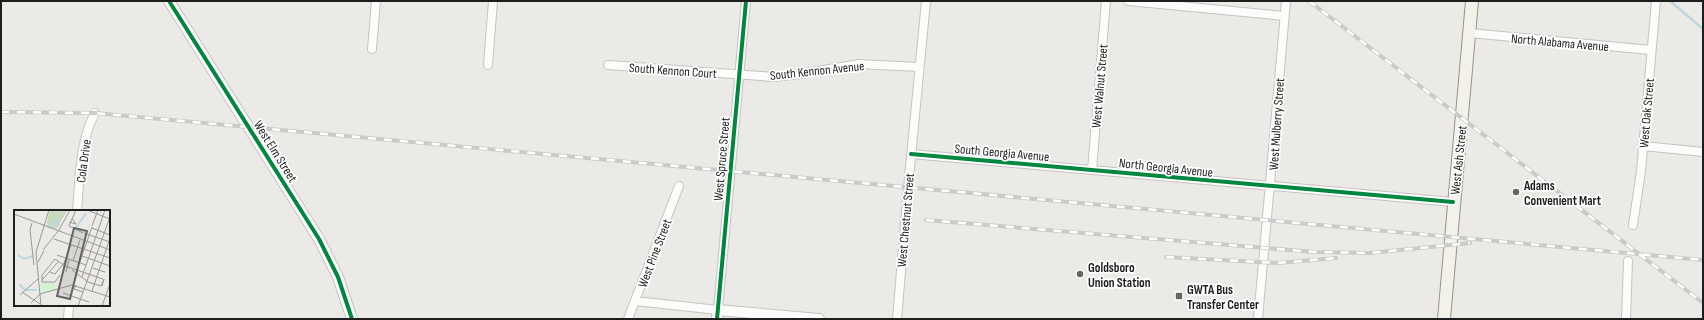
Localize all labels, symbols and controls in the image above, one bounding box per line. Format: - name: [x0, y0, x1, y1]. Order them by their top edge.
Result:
- street label: North Alabama Avenue: [1510, 31, 1610, 55]
- street label: West Walnut Street: [1088, 43, 1112, 129]
- street label: South Kennon Avenue: [769, 58, 865, 84]
- street label: South Kennon Court: [629, 60, 717, 82]
- street label: West Mulberry Street: [1266, 77, 1288, 171]
- street label: West Oak Street: [1636, 78, 1658, 149]
- street label: West Spruce Street: [710, 116, 734, 202]
- street label: West Elm Street: [250, 118, 300, 185]
- street label: West Ash Street: [1447, 125, 1471, 196]
- street label: Cola Drive: [73, 138, 95, 184]
- street label: South Georgia Avenue: [954, 141, 1050, 165]
- street label: North Georgia Avenue: [1118, 155, 1214, 181]
- street label: West Chestnut Street: [894, 172, 918, 268]
- place label: Adams Convenient Mart: [1523, 178, 1602, 209]
- marker: Adams Convenient Mart: [1511, 187, 1521, 197]
- inset map: [14, 210, 110, 306]
- street label: West Pine Street: [634, 217, 675, 290]
- place label: Goldsboro Union Station: [1088, 260, 1151, 291]
- marker: Goldsboro Union Station: [1075, 269, 1085, 279]
- place label: GWTA Bus Transfer Center: [1187, 282, 1259, 313]
- marker: GWTA Bus Transfer Center: [1174, 291, 1184, 301]

